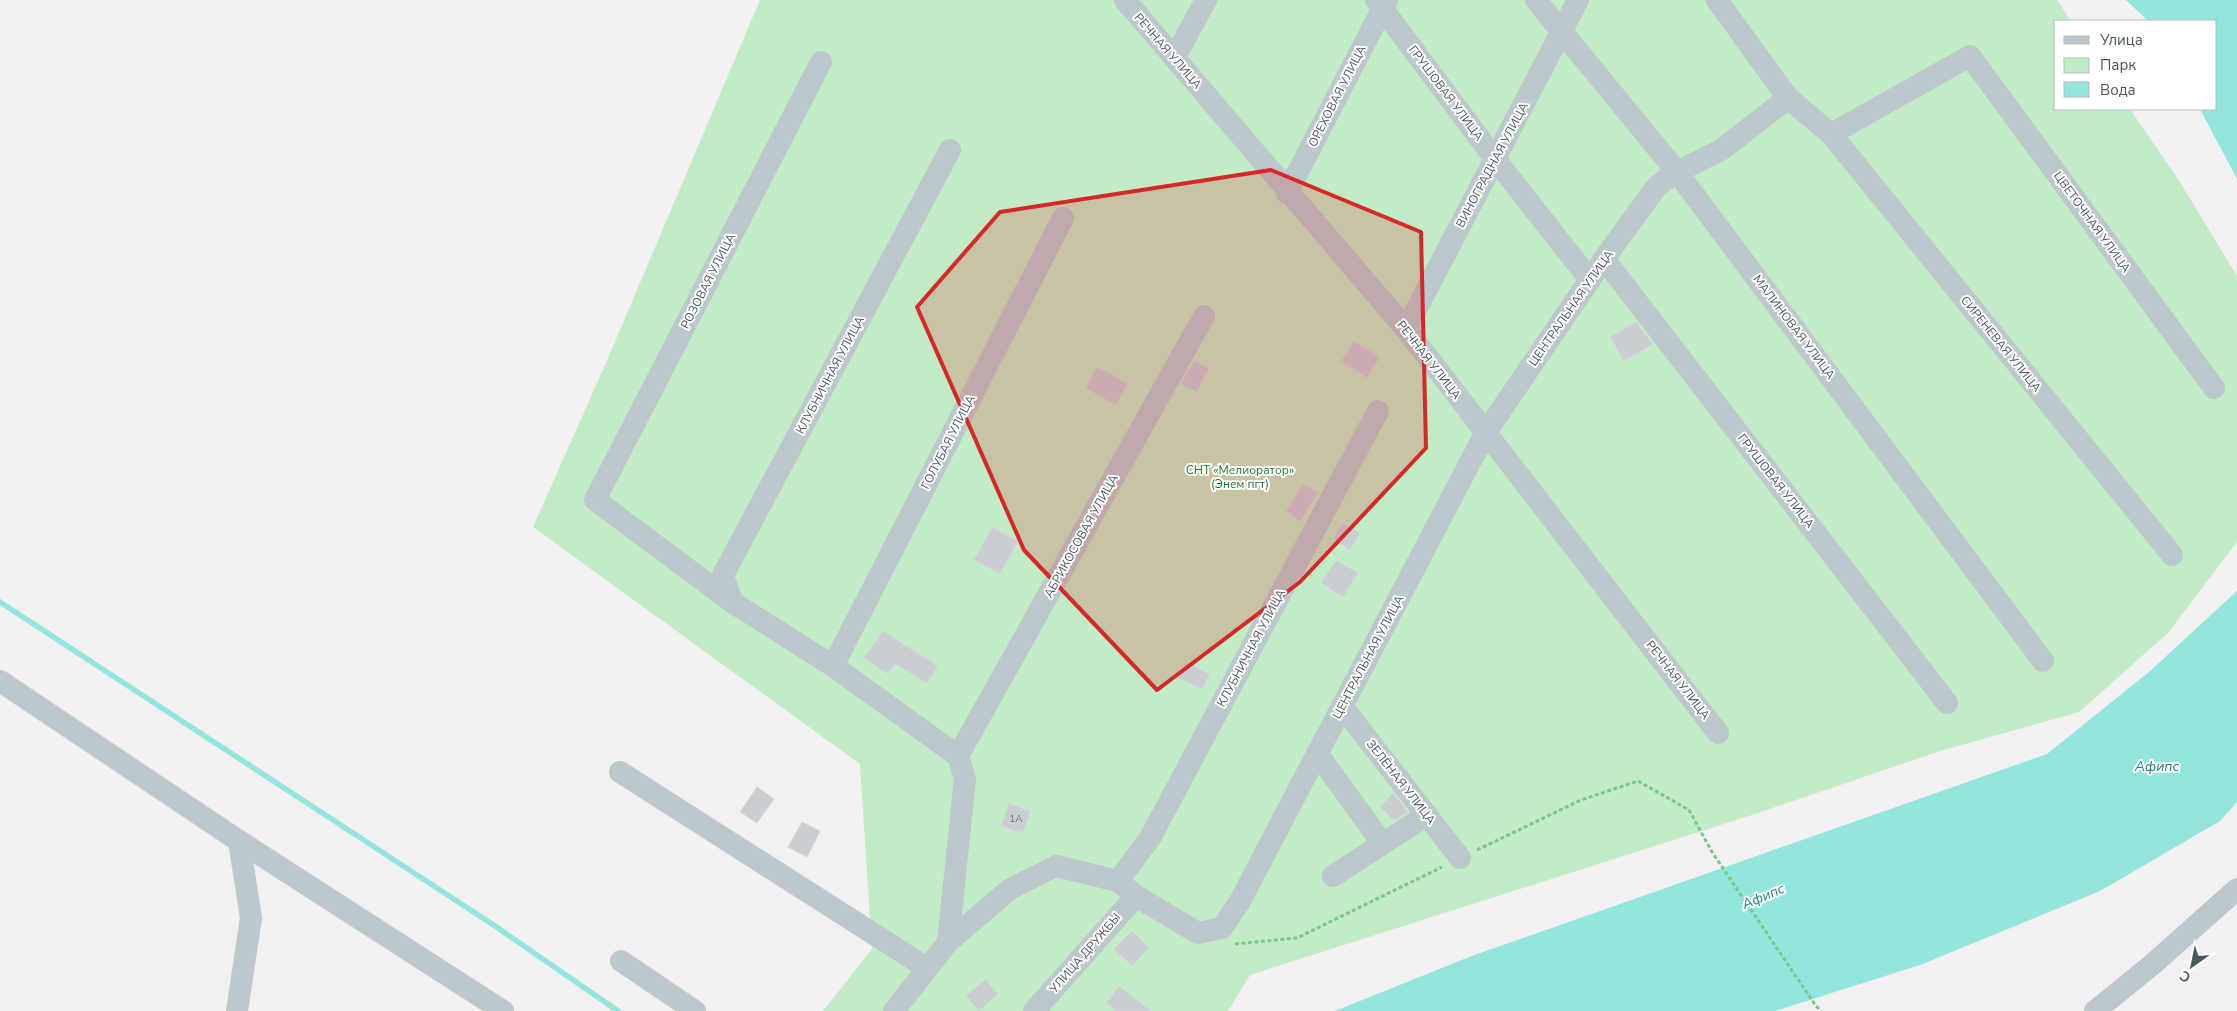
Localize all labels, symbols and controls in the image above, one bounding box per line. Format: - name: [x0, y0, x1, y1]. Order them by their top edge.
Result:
- street label: РЕЧНАЯ УЛИЦА: [1131, 10, 1206, 92]
- legend: [2054, 20, 2217, 110]
- text: Улица: [2099, 30, 2143, 50]
- street label: ОРЕХОВАЯ УЛИЦА: [1304, 42, 1370, 150]
- street label: ГРУШОВАЯ УЛИЦА: [1405, 42, 1487, 144]
- text: Парк: [2100, 55, 2136, 75]
- text: Вода: [2100, 80, 2136, 100]
- street label: ВИНОГРАДНАЯ УЛИЦА: [1452, 100, 1532, 230]
- street label: ЦВЕТОЧНАЯ УЛИЦА: [2050, 168, 2134, 276]
- street label: РОЗОВАЯ УЛИЦА: [677, 230, 739, 331]
- street label: ЦЕНТРАЛЬНАЯ УЛИЦА: [1525, 247, 1617, 369]
- street label: МАЛИНОВАЯ УЛИЦА: [1749, 272, 1839, 383]
- street label: СИРЕНЕВАЯ УЛИЦА: [1957, 293, 2045, 396]
- street label: КЛУБНИЧНАЯ УЛИЦА: [792, 313, 868, 437]
- street label: РЕЧНАЯ УЛИЦА: [1393, 317, 1465, 403]
- street label: ГОЛУБАЯ УЛИЦА: [917, 392, 979, 492]
- street label: ГРУШОВАЯ УЛИЦА: [1734, 431, 1818, 532]
- park label: СНТ «Мелиоратор» (Энем пгт): [1186, 462, 1294, 492]
- street label: АБРИКОСОВАЯ УЛИЦА: [1040, 471, 1122, 601]
- street label: КЛУБНИЧНАЯ УЛИЦА: [1213, 586, 1289, 710]
- street label: ЦЕНТРАЛЬНАЯ УЛИЦА: [1329, 592, 1408, 722]
- street label: РЕЧНАЯ УЛИЦА: [1642, 637, 1714, 723]
- street label: ЗЕЛЁНАЯ УЛИЦА: [1363, 736, 1439, 828]
- water label: Афипс: [2134, 757, 2180, 776]
- house number: 1А: [1009, 812, 1023, 826]
- water label: Афипс: [1738, 879, 1788, 914]
- street label: УЛИЦА ДРУЖБЫ: [1045, 910, 1124, 997]
- north arrow: [2167, 941, 2217, 991]
- text: С: [2176, 966, 2194, 987]

